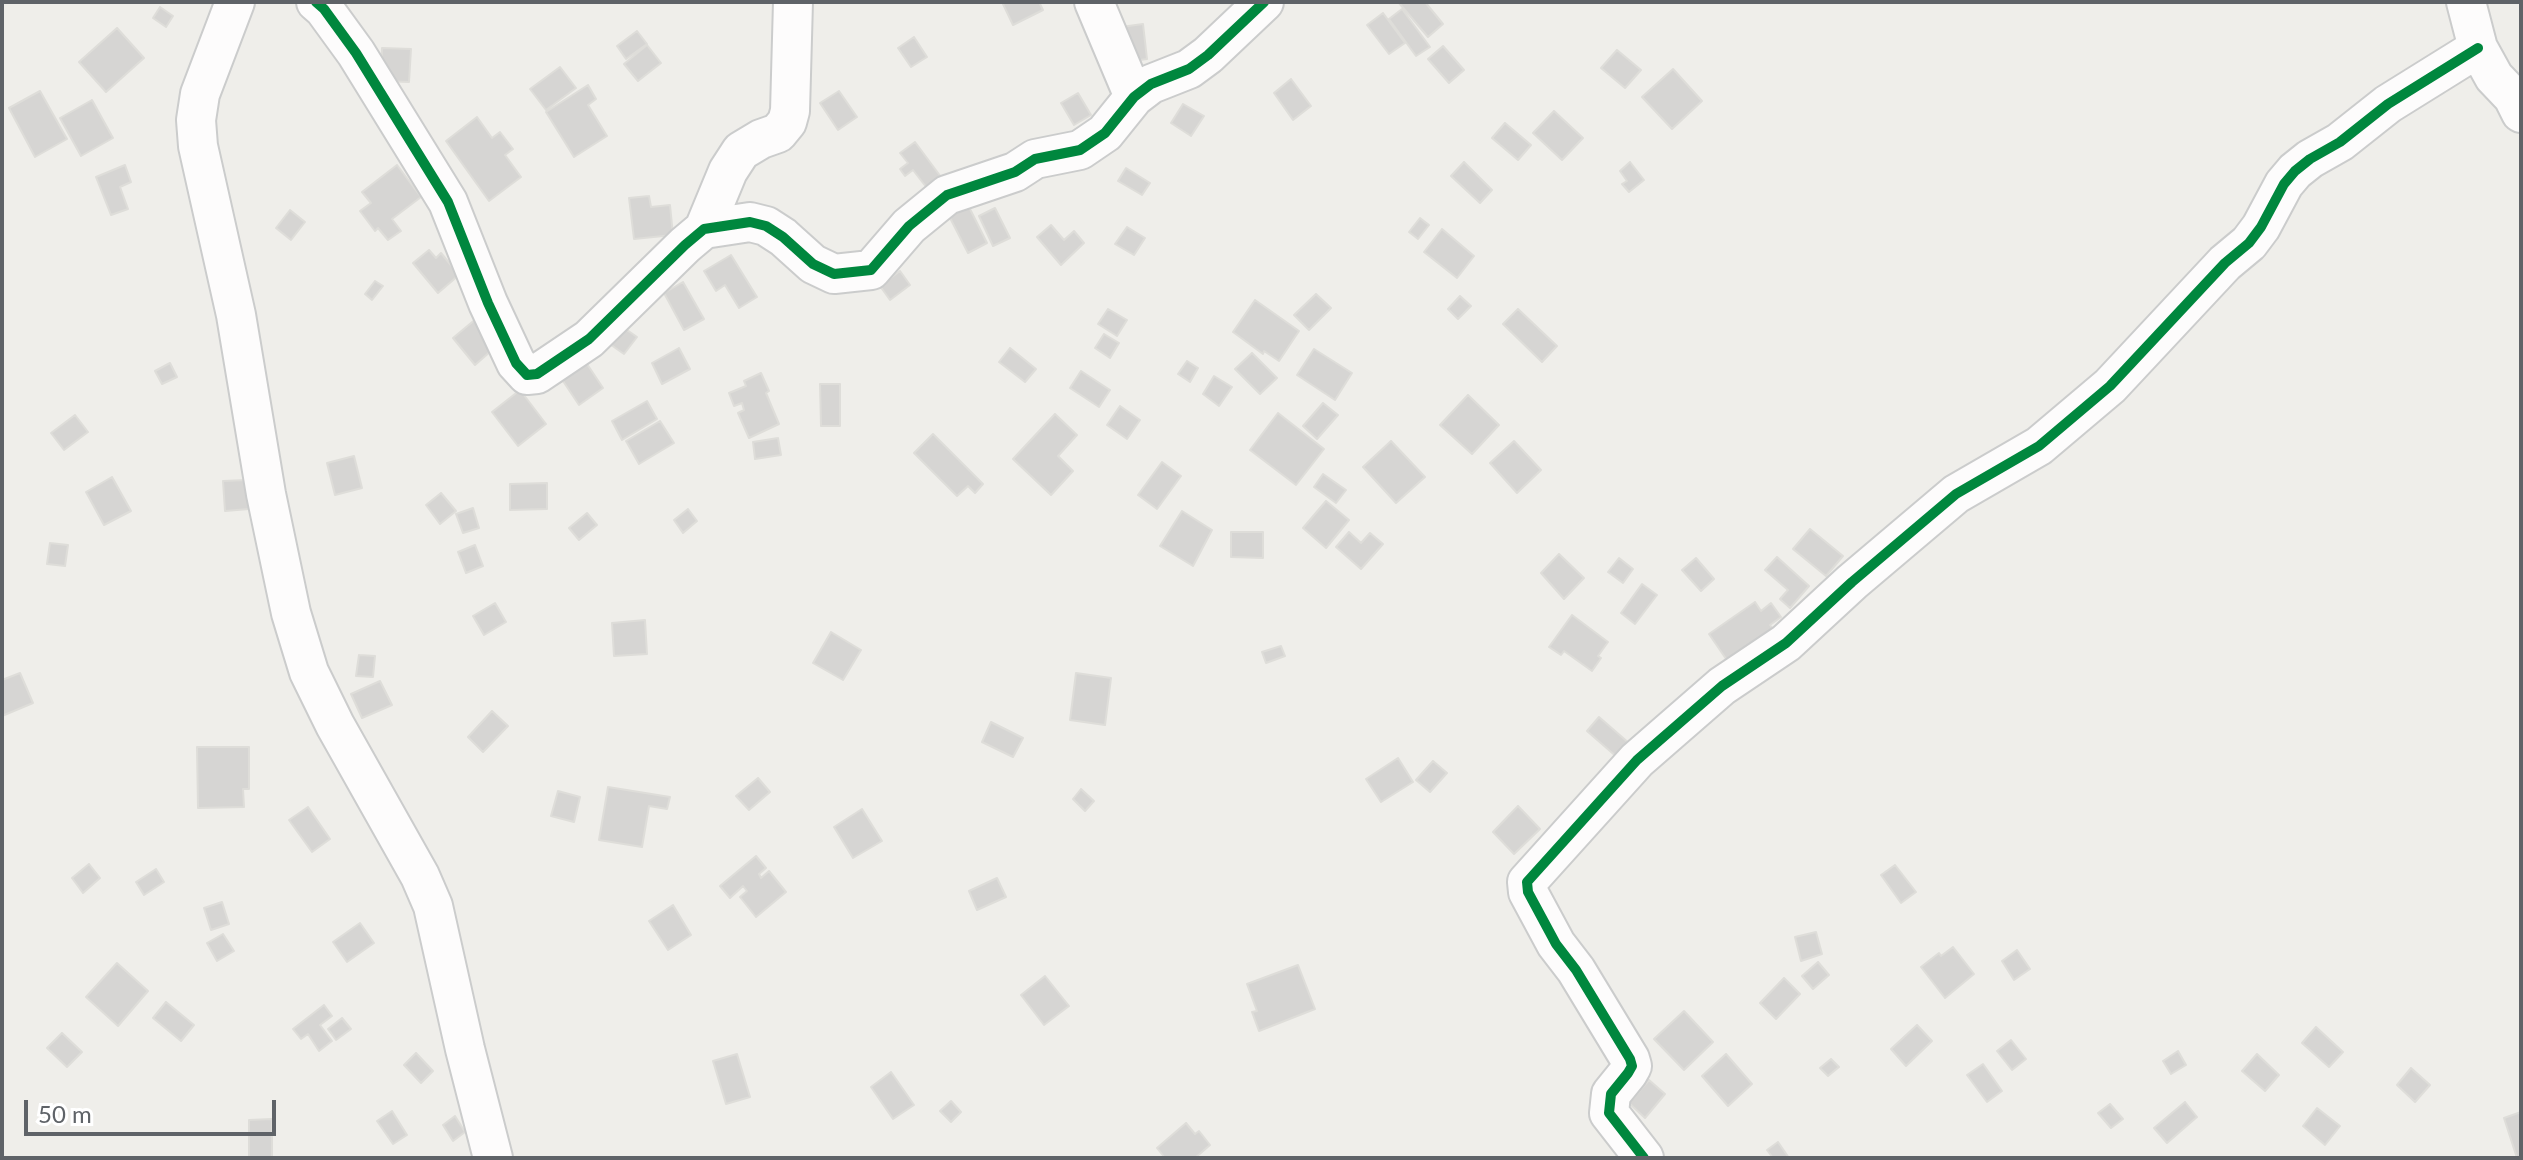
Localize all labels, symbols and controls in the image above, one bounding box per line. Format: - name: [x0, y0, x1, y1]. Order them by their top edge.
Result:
- scale bar: [28, 1084, 280, 1134]
- text: 50 m: [38, 1099, 92, 1128]

